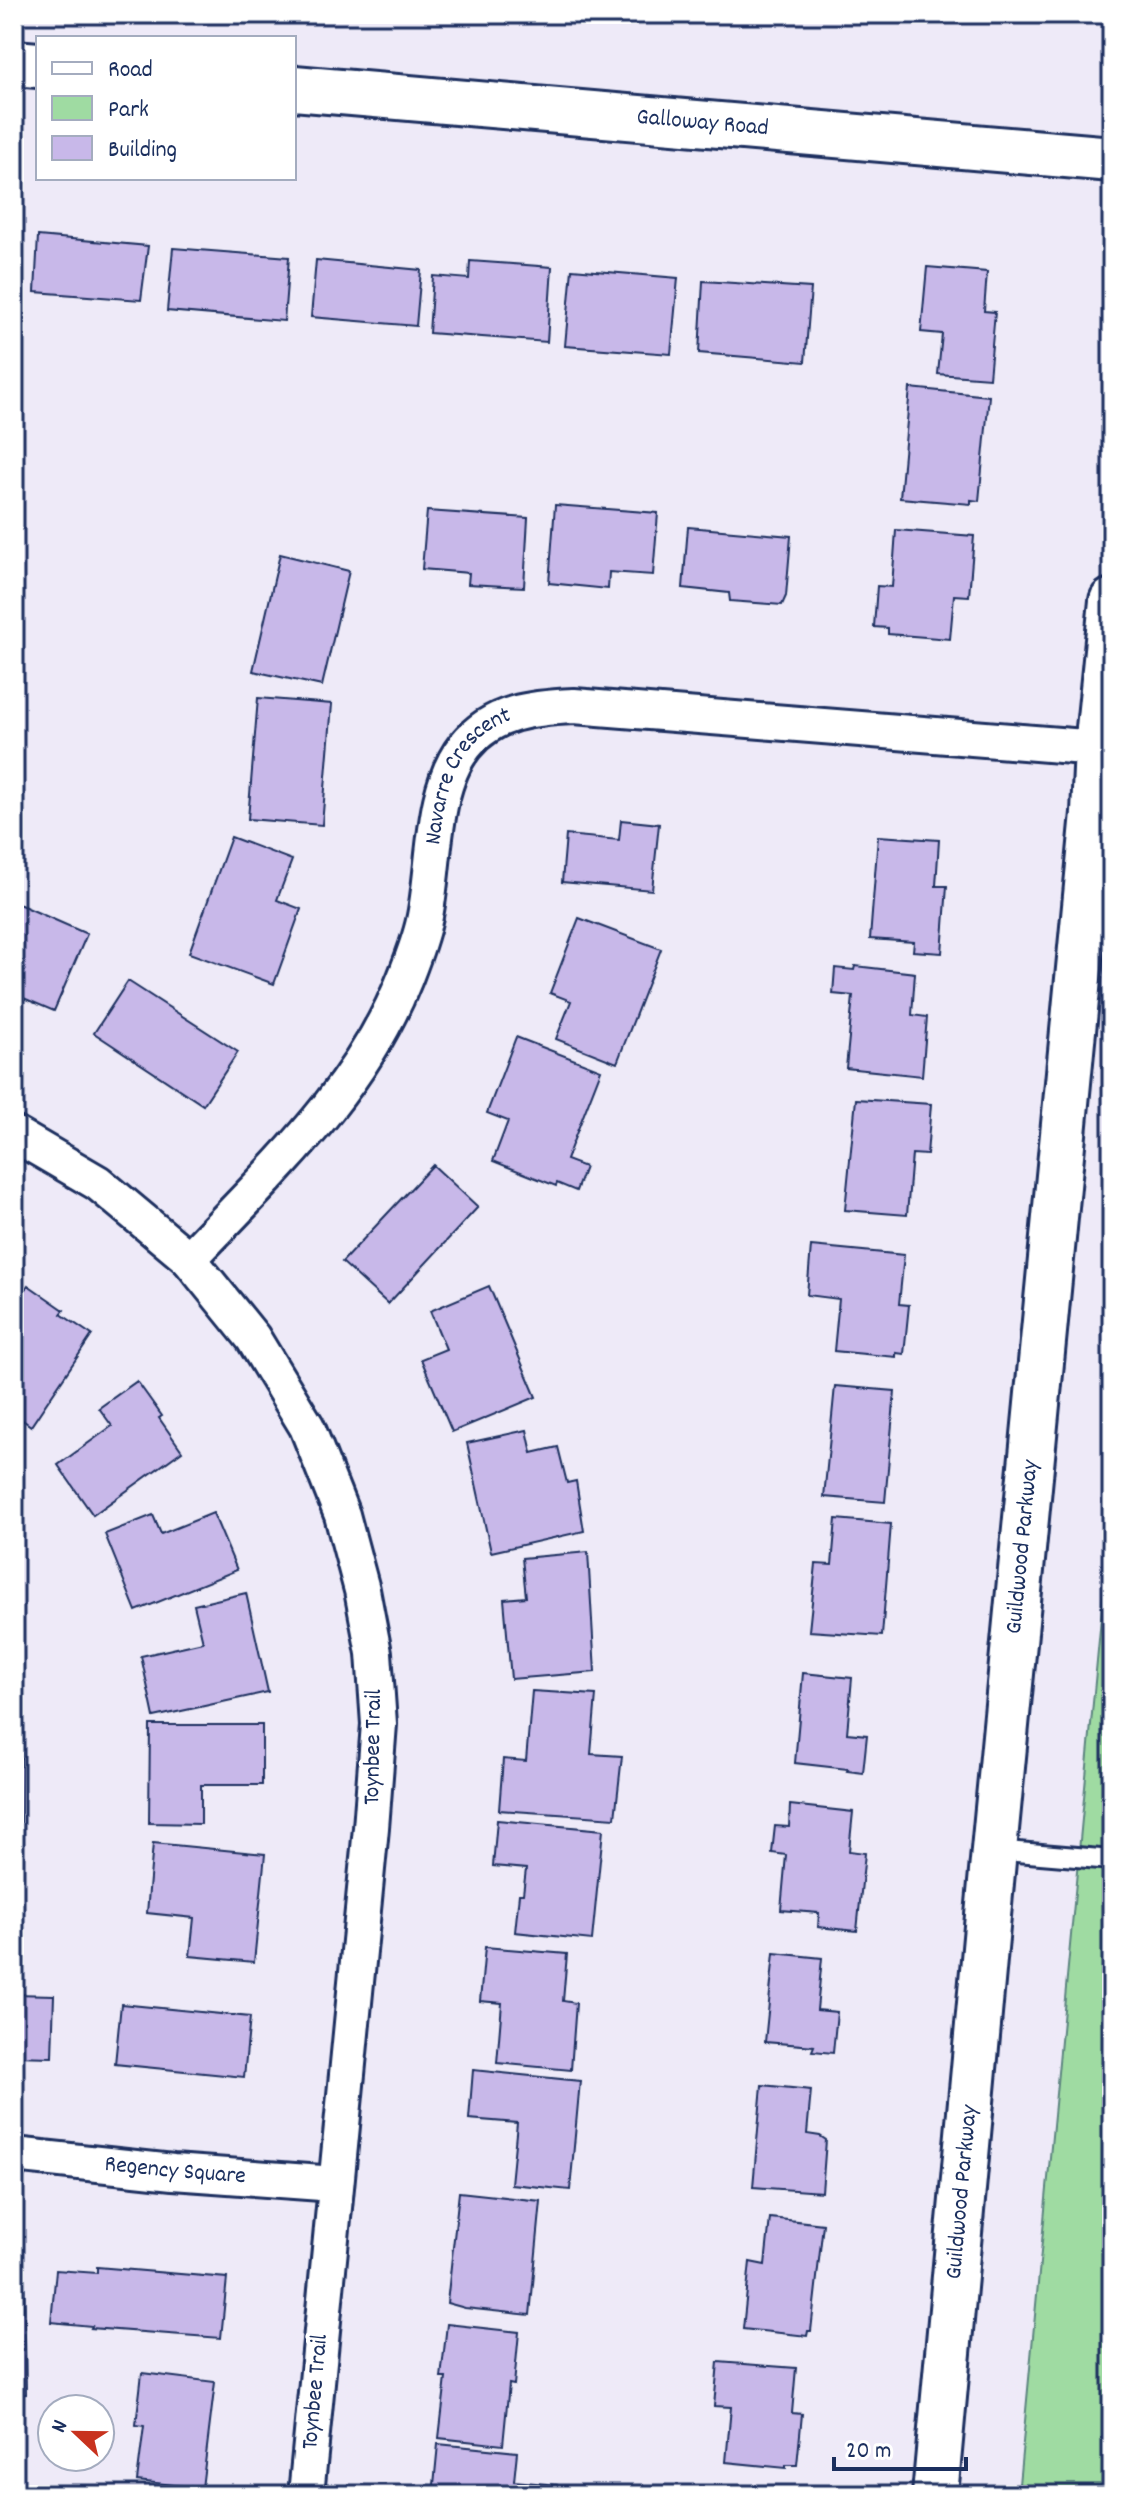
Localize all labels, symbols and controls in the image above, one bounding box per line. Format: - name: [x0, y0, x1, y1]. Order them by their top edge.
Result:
- legend: [36, 36, 296, 180]
- text: Road: [108, 54, 153, 88]
- text: Park: [108, 94, 149, 128]
- street label: Galloway Road: [635, 101, 770, 146]
- text: Building: [108, 134, 177, 168]
- street label: Navarre Crescent: [417, 699, 516, 847]
- street label: Guildwood Parkway: [998, 1457, 1049, 1636]
- street label: Toynbee Trail: [356, 1689, 392, 1805]
- street label: Guildwood Parkway: [938, 2102, 988, 2281]
- street label: Regency Square: [103, 2148, 247, 2194]
- street label: Toynbee Trail: [294, 2333, 338, 2451]
- north arrow: [36, 2393, 116, 2473]
- text: N: [44, 2416, 77, 2438]
- scale bar: [834, 2421, 966, 2471]
- text: 20 m: [846, 2435, 892, 2469]

